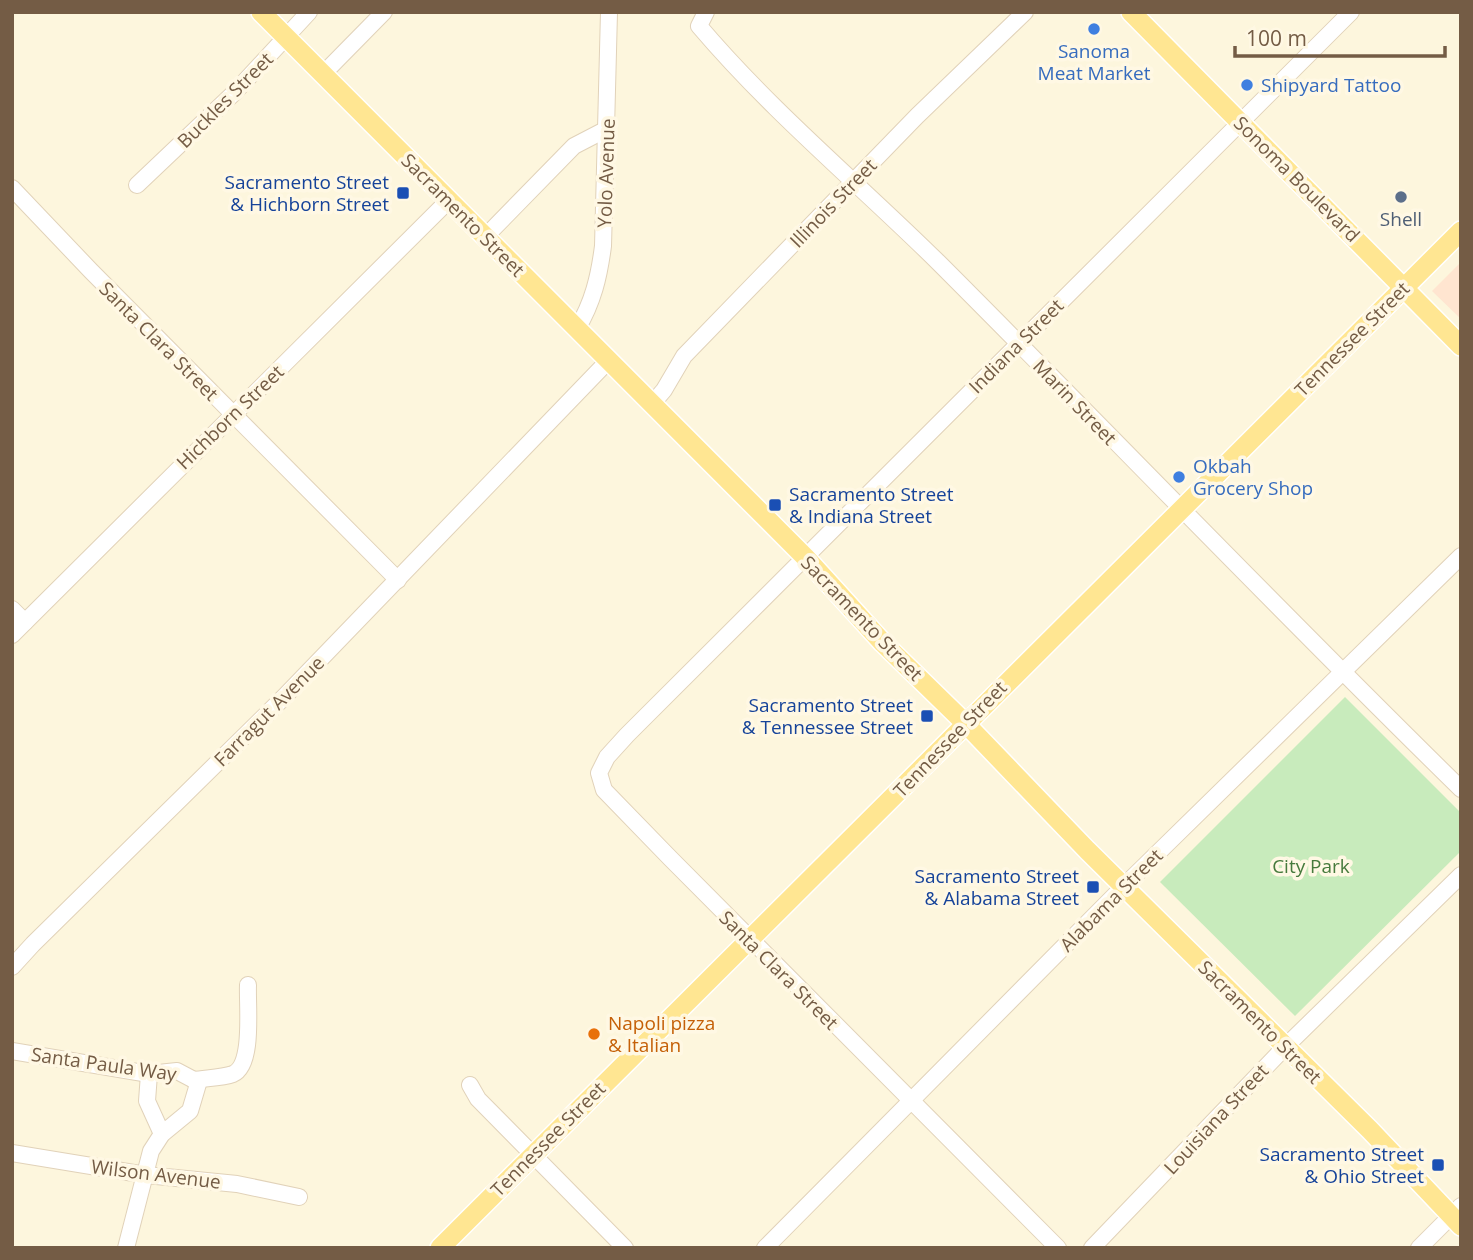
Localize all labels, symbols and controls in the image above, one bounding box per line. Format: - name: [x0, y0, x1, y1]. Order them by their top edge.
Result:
- scale bar: [1235, 14, 1445, 58]
- marker: Sanoma Meat Market: [1086, 21, 1102, 37]
- text: 100 m: [1246, 24, 1307, 52]
- place label: Sanoma Meat Market: [1038, 38, 1151, 86]
- street label: Buckles Street: [171, 46, 279, 154]
- place label: Shipyard Tattoo: [1261, 72, 1401, 98]
- marker: Shipyard Tattoo: [1239, 77, 1255, 93]
- street label: Sonoma Boulevard: [1228, 110, 1366, 248]
- street label: Yolo Avenue: [591, 118, 621, 228]
- street label: Sacramento Street: [396, 148, 531, 283]
- street label: Illinois Street: [784, 153, 882, 253]
- place label: Sacramento Street & Hichborn Street: [224, 169, 389, 217]
- marker: Sacramento Street & Hichborn Street: [395, 185, 411, 201]
- marker: Shell: [1393, 189, 1409, 205]
- place label: Shell: [1380, 206, 1422, 232]
- street label: Santa Clara Street: [94, 276, 224, 406]
- street label: Tennessee Street: [1289, 276, 1415, 402]
- street label: Indiana Street: [963, 293, 1069, 399]
- street label: Marin Street: [1027, 353, 1123, 451]
- street label: Hichborn Street: [171, 359, 290, 475]
- place label: Okbah Grocery Shop: [1193, 453, 1313, 501]
- marker: Okbah Grocery Shop: [1171, 469, 1187, 485]
- place label: Sacramento Street & Indiana Street: [789, 481, 954, 529]
- marker: Sacramento Street & Indiana Street: [767, 497, 783, 513]
- street label: Sacramento Street: [796, 550, 929, 686]
- street label: Farragut Avenue: [208, 650, 330, 772]
- street label: Tennessee Street: [888, 675, 1012, 803]
- place label: Sacramento Street & Tennessee Street: [742, 692, 913, 740]
- marker: Sacramento Street & Tennessee Street: [919, 708, 935, 724]
- street label: Alabama Street: [1054, 843, 1168, 957]
- park label: City Park: [1272, 853, 1350, 879]
- place label: Sacramento Street & Alabama Street: [914, 863, 1079, 911]
- marker: Sacramento Street & Alabama Street: [1085, 879, 1101, 895]
- street label: Santa Clara Street: [714, 905, 844, 1035]
- street label: Sacramento Street: [1193, 955, 1328, 1090]
- place label: Napoli pizza & Italian: [608, 1010, 715, 1058]
- marker: Napoli pizza & Italian: [586, 1026, 602, 1042]
- street label: Santa Paula Way: [30, 1041, 179, 1087]
- street label: Louisiana Street: [1158, 1058, 1274, 1180]
- street label: Tennessee Street: [485, 1076, 611, 1202]
- place label: Sacramento Street & Ohio Street: [1259, 1141, 1424, 1189]
- street label: Wilson Avenue: [90, 1153, 222, 1195]
- marker: Sacramento Street & Ohio Street: [1430, 1157, 1446, 1173]

